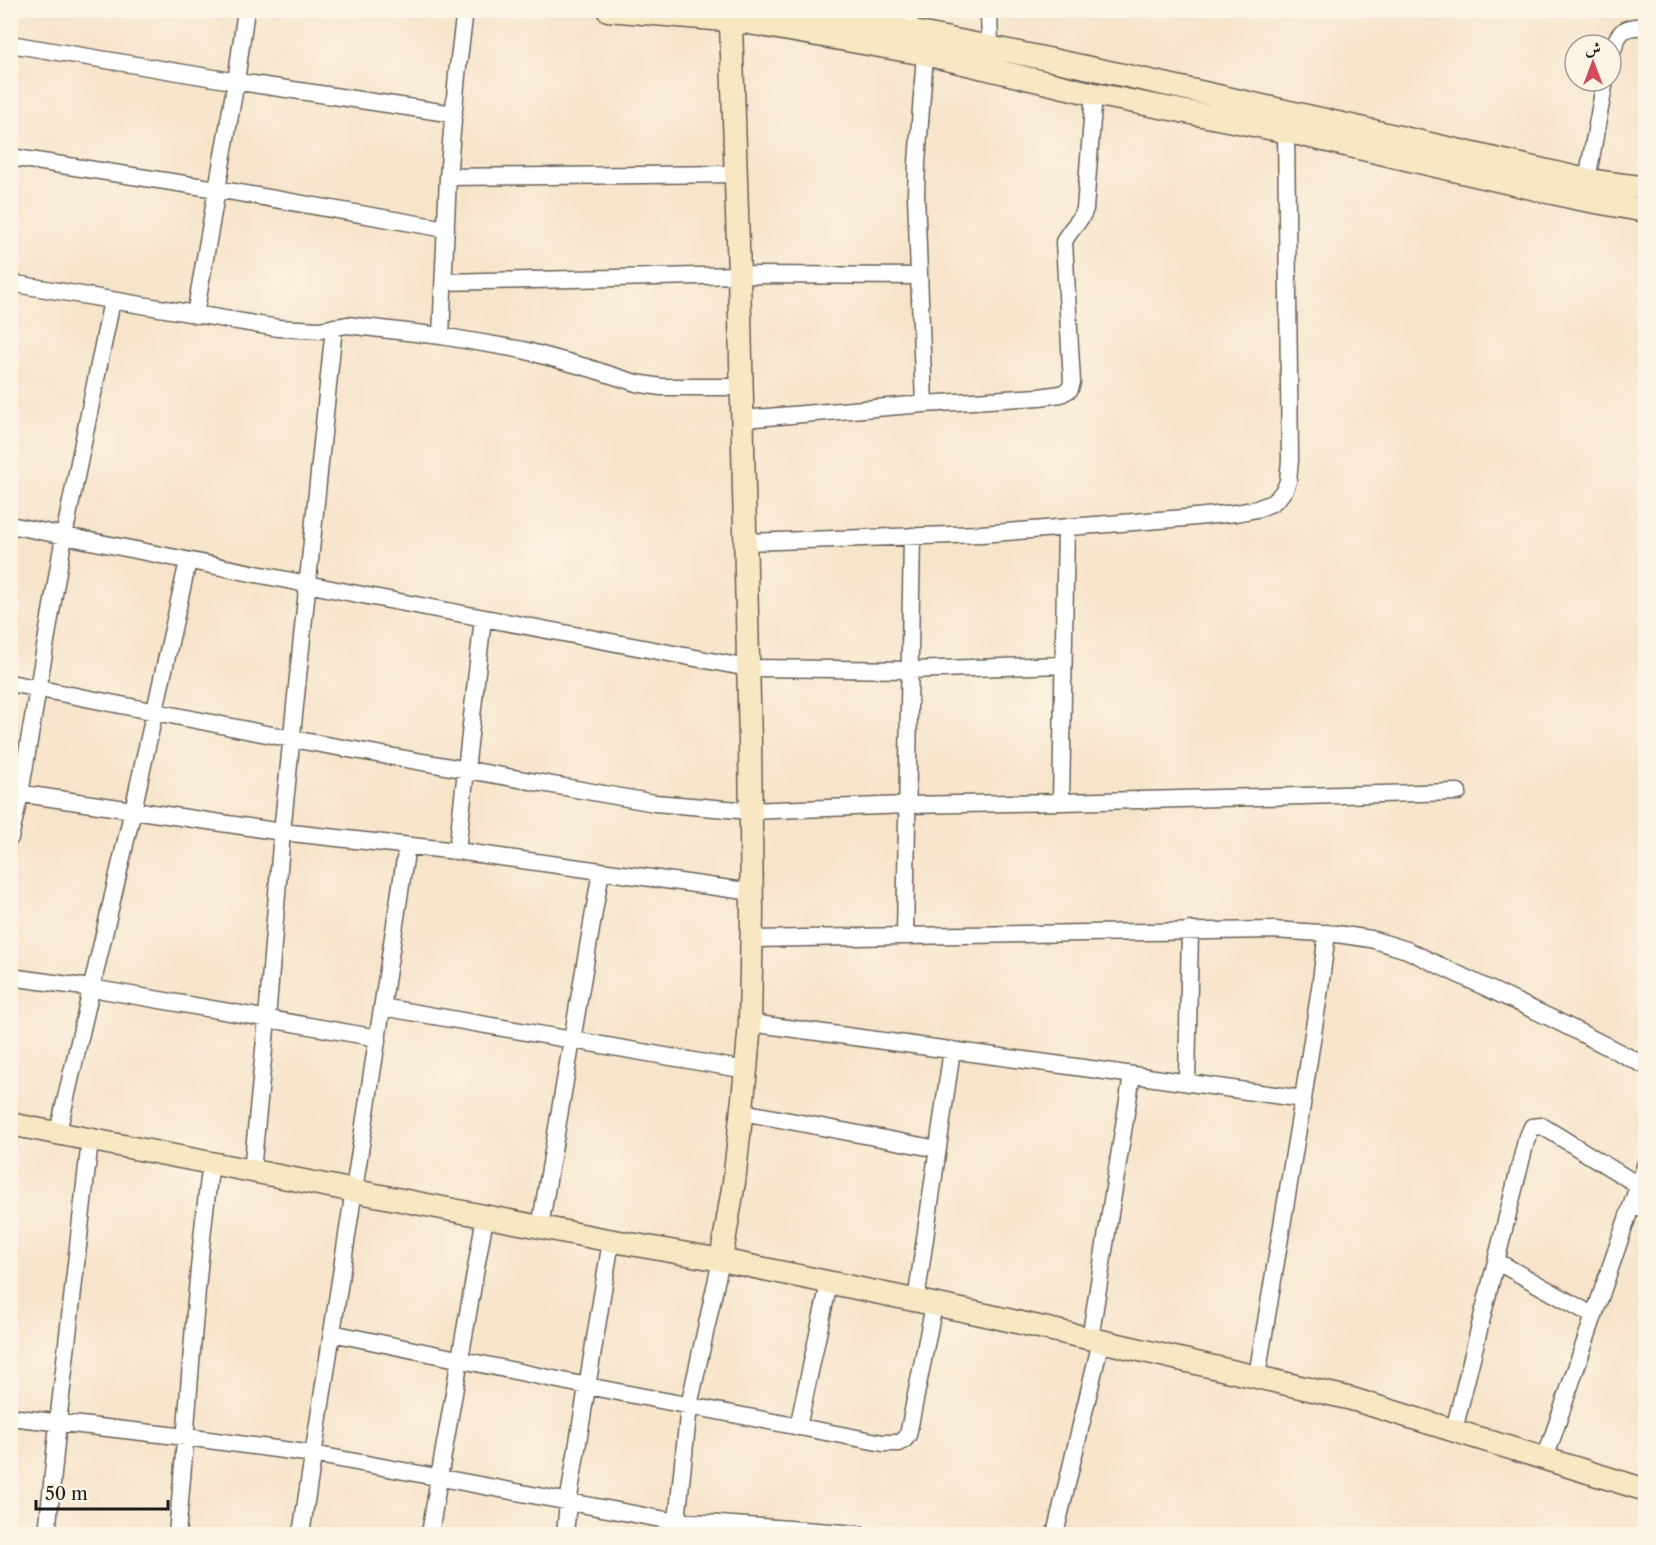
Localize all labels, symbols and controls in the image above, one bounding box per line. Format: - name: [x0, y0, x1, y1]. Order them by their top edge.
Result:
- north arrow: [1563, 33, 1623, 93]
- text: ش: [1585, 38, 1601, 58]
- scale bar: [36, 1473, 168, 1511]
- text: 50 m: [45, 1483, 88, 1505]

